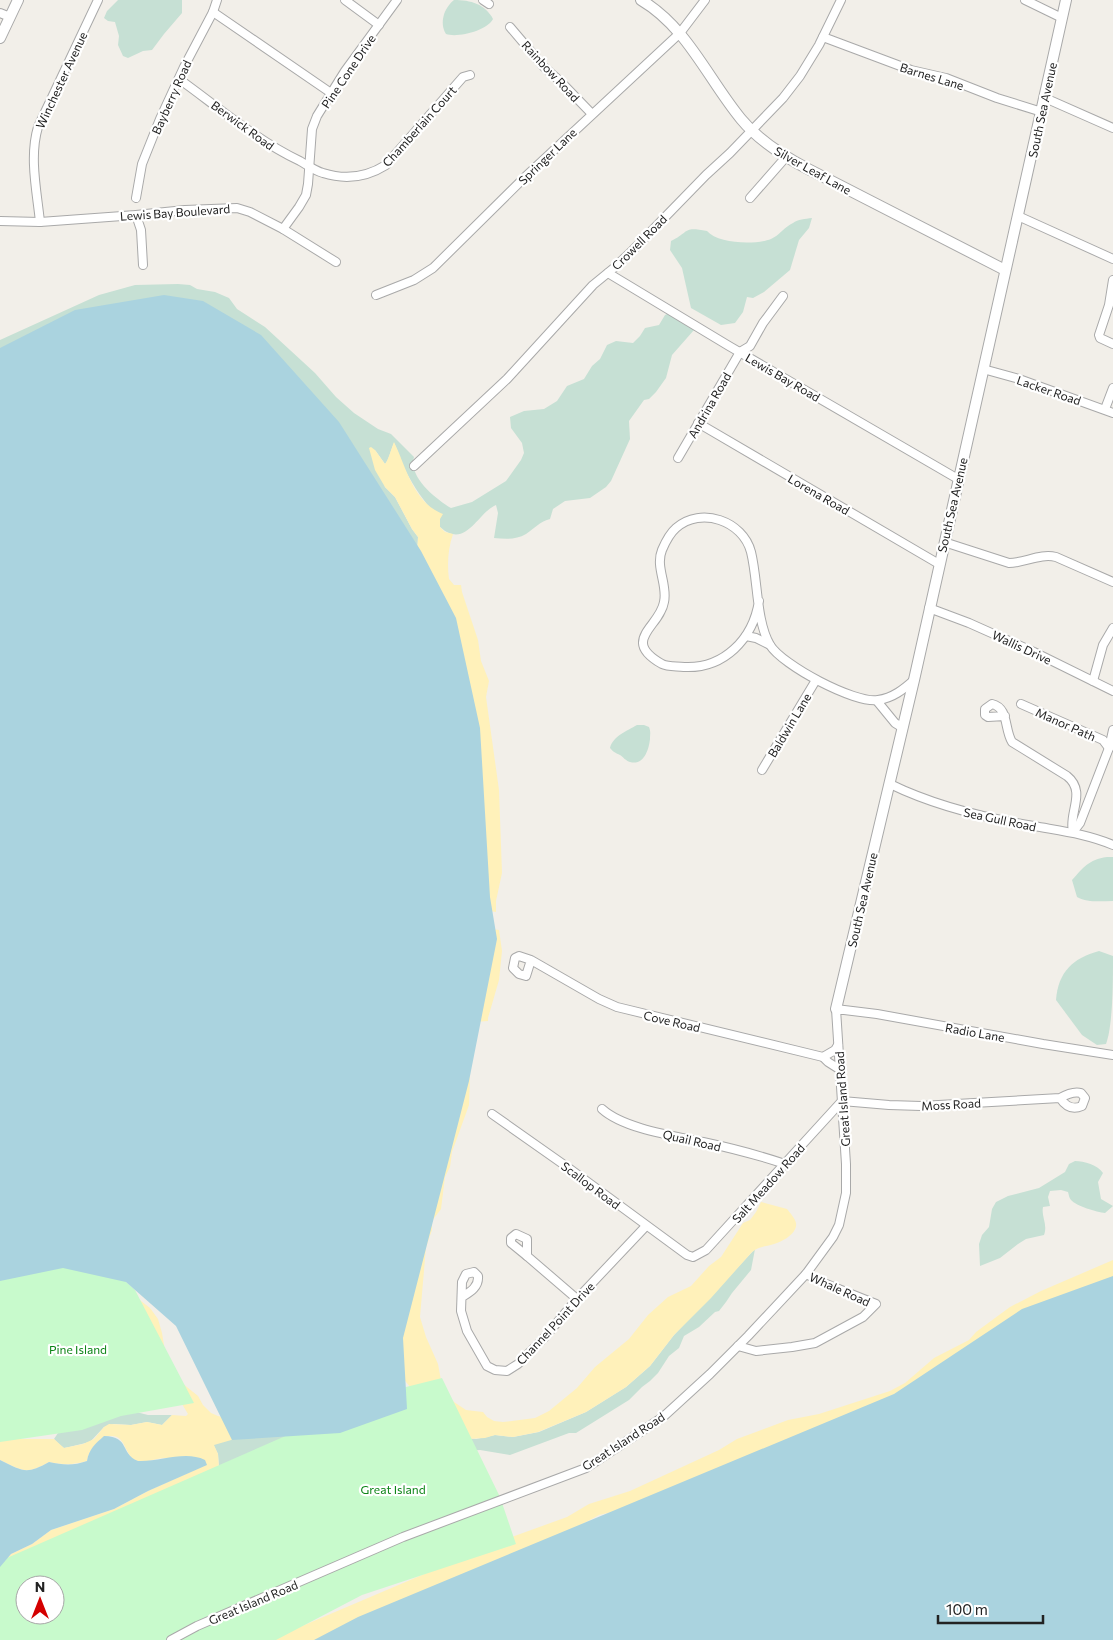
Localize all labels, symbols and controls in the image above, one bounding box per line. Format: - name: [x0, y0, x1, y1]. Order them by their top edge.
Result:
- street label: Winchester Avenue: [32, 29, 90, 131]
- street label: Pine Cone Drive: [318, 31, 378, 111]
- street label: Rainbow Road: [519, 38, 583, 104]
- street label: Bayberry Road: [148, 58, 194, 136]
- street label: Barnes Lane: [898, 60, 966, 92]
- street label: South Sea Avenue: [1025, 61, 1059, 159]
- street label: Chamberlain Court: [379, 83, 459, 169]
- street label: Berwick Road: [209, 97, 277, 153]
- street label: Springer Lane: [515, 125, 579, 187]
- street label: Silver Leaf Lane: [772, 143, 854, 197]
- street label: Lewis Bay Boulevard: [119, 201, 231, 223]
- street label: Crowell Road: [609, 212, 669, 272]
- street label: Lewis Bay Road: [743, 350, 823, 404]
- street label: Andrina Road: [685, 370, 733, 440]
- street label: Lacker Road: [1015, 373, 1083, 408]
- street label: South Sea Avenue: [934, 456, 970, 554]
- street label: Lorena Road: [786, 471, 852, 517]
- street label: Wallis Drive: [990, 627, 1054, 667]
- street label: Baldwin Lane: [764, 690, 814, 760]
- street label: Manor Path: [1034, 705, 1098, 743]
- street label: Sea Gull Road: [962, 804, 1038, 834]
- street label: South Sea Avenue: [844, 851, 880, 949]
- street label: Cove Road: [642, 1008, 702, 1034]
- street label: Radio Lane: [944, 1020, 1006, 1044]
- street label: Great Island Road: [832, 1051, 852, 1147]
- street label: Moss Road: [921, 1095, 981, 1113]
- street label: Quail Road: [662, 1127, 722, 1153]
- street label: Salt Meadow Road: [729, 1141, 807, 1225]
- street label: Scallop Road: [559, 1158, 623, 1212]
- street label: Whale Road: [807, 1269, 873, 1309]
- street label: Channel Point Drive: [513, 1279, 597, 1367]
- park label: Pine Island: [49, 1342, 107, 1356]
- street label: Great Island Road: [579, 1409, 667, 1473]
- park label: Great Island: [360, 1482, 426, 1496]
- north arrow: [15, 1575, 65, 1625]
- street label: Great Island Road: [206, 1577, 300, 1627]
- text: N: [35, 1578, 45, 1595]
- scale bar: [938, 1592, 1043, 1624]
- text: 100 m: [946, 1600, 988, 1618]

